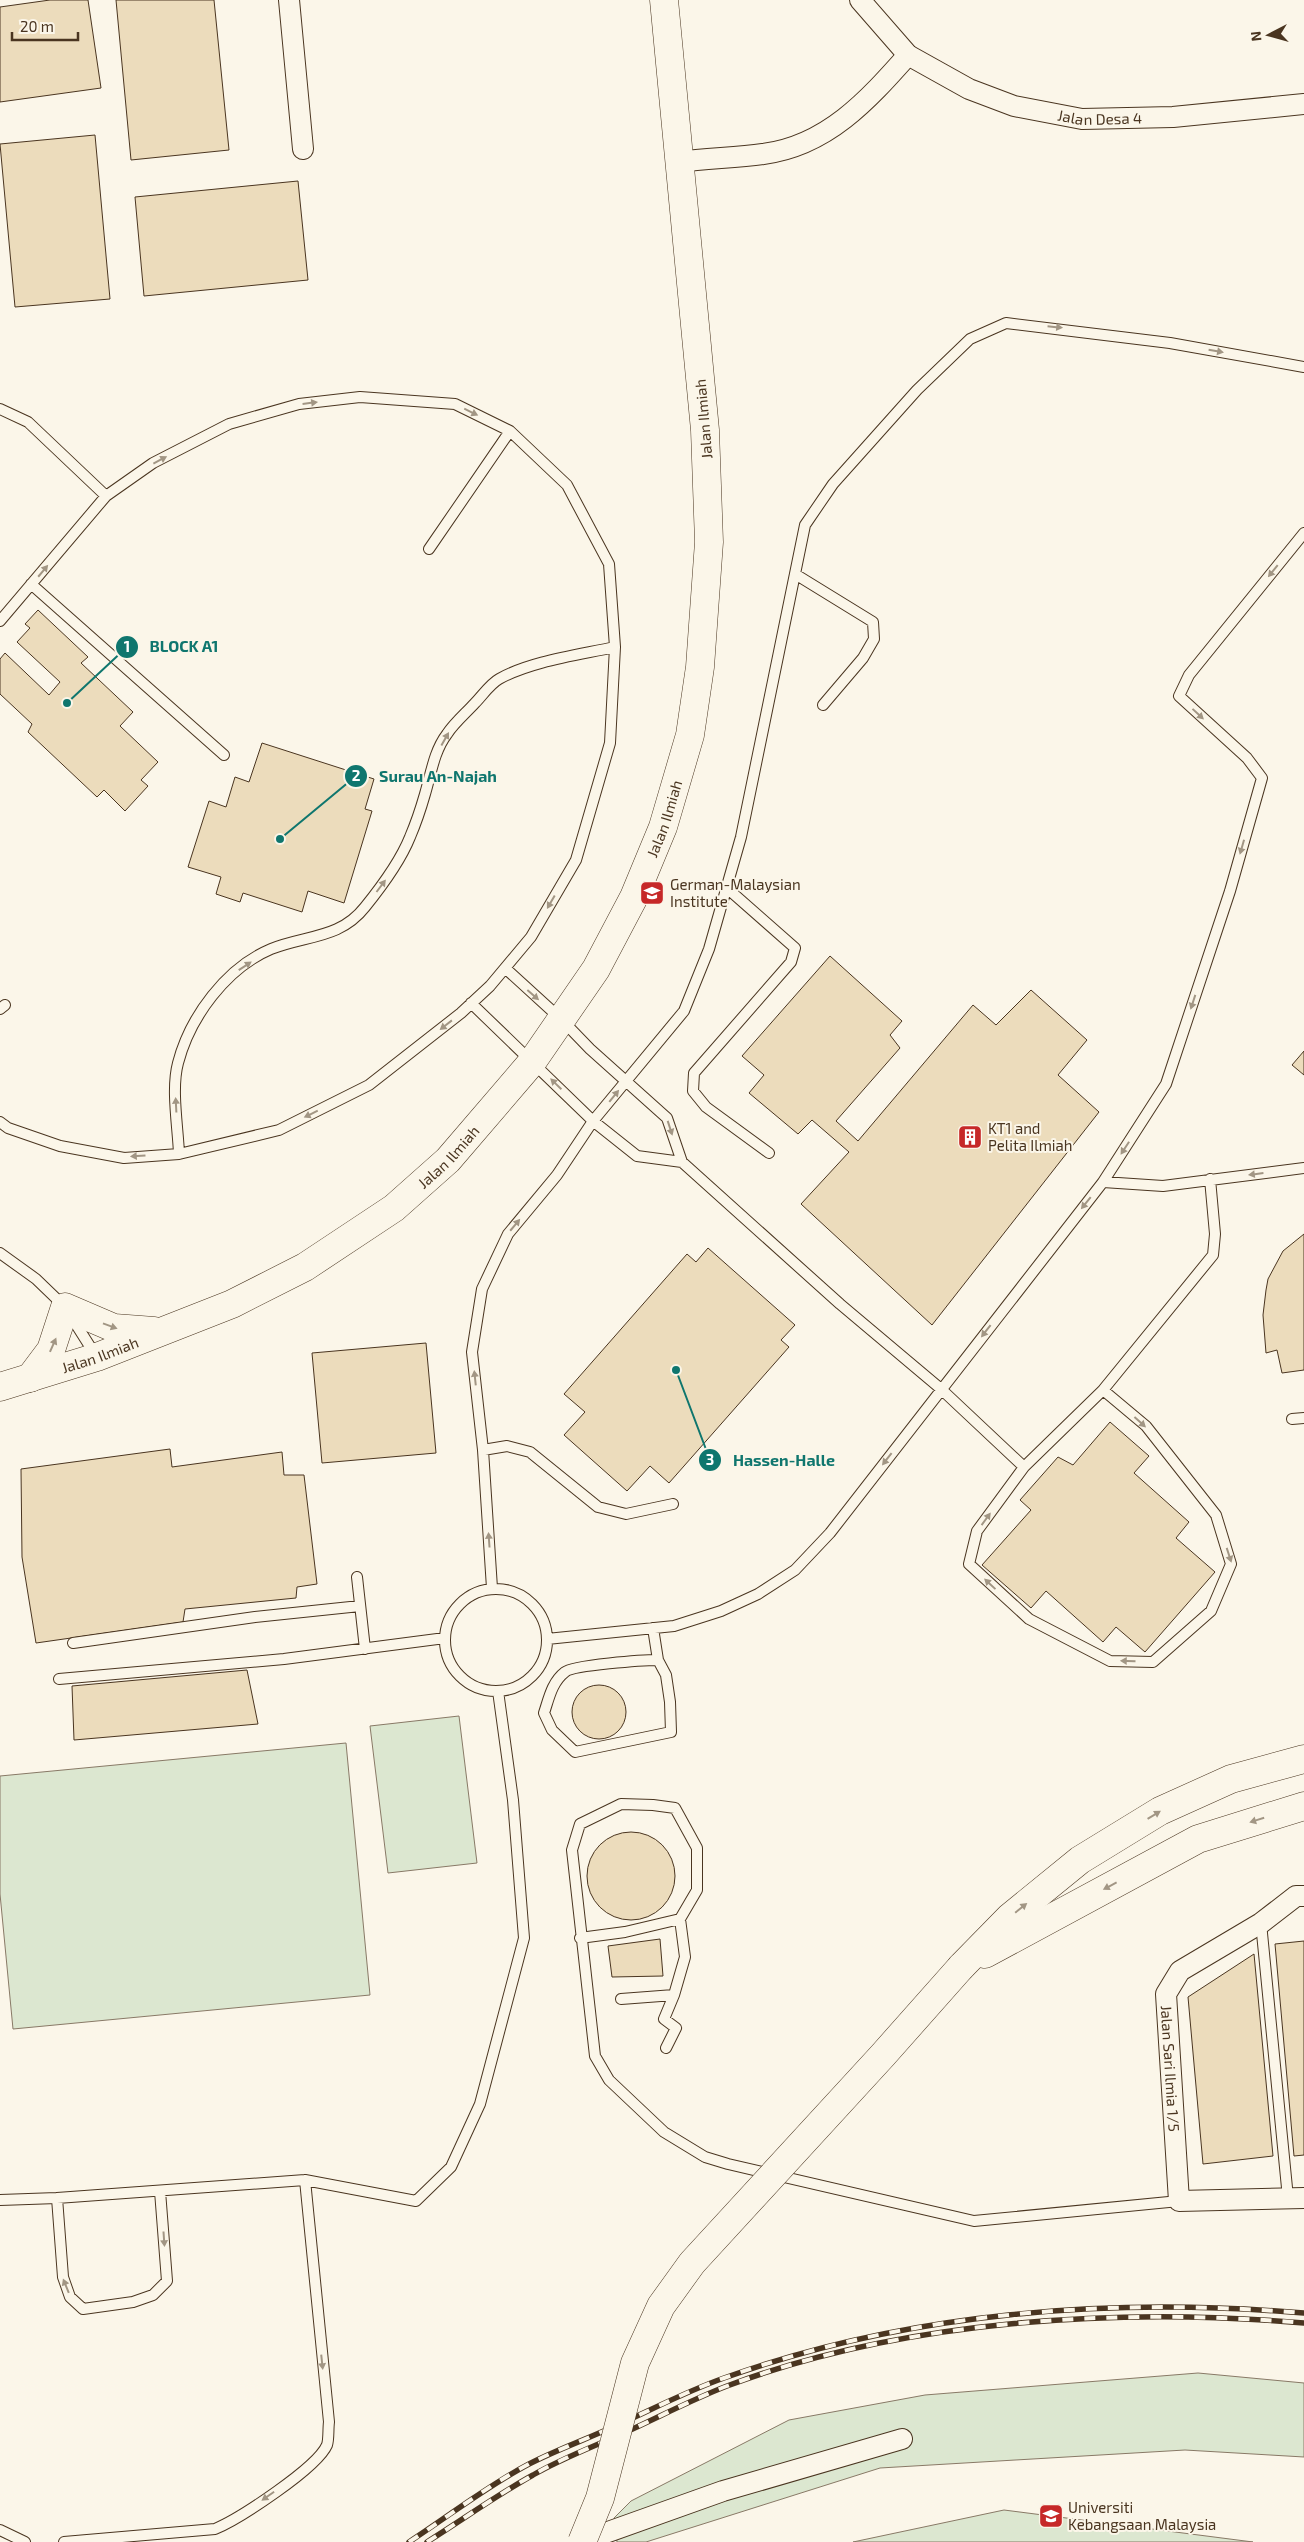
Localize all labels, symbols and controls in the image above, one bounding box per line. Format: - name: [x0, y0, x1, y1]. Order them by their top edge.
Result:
- scale bar: [12, 10, 79, 42]
- north arrow: [1244, 10, 1294, 60]
- text: 20 m: [20, 17, 54, 35]
- text: N: [1247, 30, 1265, 42]
- street label: Jalan Desa 4: [1056, 106, 1142, 128]
- one-way arrow: [1047, 323, 1063, 331]
- one-way arrow: [1208, 347, 1223, 355]
- street label: Jalan Ilmiah: [691, 378, 715, 460]
- one-way arrow: [303, 399, 319, 407]
- one-way arrow: [463, 408, 478, 416]
- one-way arrow: [152, 456, 167, 464]
- one-way arrow: [37, 564, 48, 577]
- one-way arrow: [1268, 564, 1279, 577]
- callout: BLOCK A1: [115, 631, 229, 662]
- text: BLOCK A1: [150, 636, 218, 655]
- text: 1: [124, 637, 130, 655]
- one-way arrow: [1192, 708, 1204, 719]
- one-way arrow: [441, 731, 449, 746]
- callout: Surau An-Najah: [343, 761, 507, 792]
- text: 2: [352, 766, 361, 784]
- text: Surau An-Najah: [379, 766, 497, 785]
- street label: Jalan Ilmiah: [643, 778, 685, 860]
- one-way arrow: [1238, 839, 1246, 854]
- place label: German-Malaysian Institute: [670, 875, 801, 910]
- one-way arrow: [376, 879, 386, 893]
- school or university icon: German-Malaysian Institute: [639, 880, 665, 906]
- one-way arrow: [547, 896, 556, 909]
- one-way arrow: [238, 961, 252, 971]
- one-way arrow: [527, 989, 540, 1000]
- one-way arrow: [1189, 994, 1197, 1009]
- one-way arrow: [440, 1019, 453, 1030]
- one-way arrow: [550, 1078, 562, 1090]
- one-way arrow: [609, 1090, 620, 1103]
- one-way arrow: [172, 1097, 180, 1113]
- one-way arrow: [304, 1110, 319, 1118]
- place label: KT1 and Pelita Ilmiah: [988, 1119, 1072, 1154]
- one-way arrow: [667, 1121, 675, 1136]
- street label: Jalan Ilmiah: [414, 1122, 483, 1192]
- building icon: KT1 and Pelita Ilmiah: [957, 1124, 983, 1150]
- one-way arrow: [1120, 1141, 1130, 1154]
- one-way arrow: [130, 1153, 146, 1161]
- one-way arrow: [1247, 1170, 1263, 1178]
- one-way arrow: [1081, 1196, 1092, 1209]
- one-way arrow: [510, 1218, 521, 1231]
- one-way arrow: [103, 1322, 118, 1330]
- one-way arrow: [981, 1324, 992, 1337]
- street label: Jalan Ilmiah: [59, 1333, 141, 1376]
- one-way arrow: [49, 1338, 57, 1352]
- one-way arrow: [471, 1369, 479, 1385]
- one-way arrow: [1134, 1416, 1147, 1427]
- callout: Hassen-Halle: [698, 1444, 845, 1475]
- text: 3: [706, 1450, 714, 1468]
- text: Hassen-Halle: [733, 1450, 835, 1469]
- one-way arrow: [881, 1452, 892, 1465]
- one-way arrow: [981, 1512, 991, 1526]
- one-way arrow: [484, 1531, 492, 1547]
- one-way arrow: [1225, 1548, 1233, 1563]
- one-way arrow: [983, 1578, 996, 1589]
- one-way arrow: [1120, 1657, 1136, 1665]
- one-way arrow: [1147, 1811, 1160, 1820]
- one-way arrow: [1250, 1817, 1265, 1825]
- one-way arrow: [1102, 1882, 1117, 1890]
- one-way arrow: [1015, 1903, 1027, 1914]
- street label: Jalan Sari Ilmia 1/5: [1158, 2005, 1184, 2132]
- one-way arrow: [160, 2232, 168, 2248]
- one-way arrow: [62, 2278, 70, 2293]
- one-way arrow: [318, 2354, 326, 2370]
- one-way arrow: [261, 2491, 275, 2501]
- place label: Universiti Kebangsaan Malaysia: [1068, 2498, 1216, 2533]
- school or university icon: Universiti Kebangsaan Malaysia: [1038, 2503, 1064, 2529]

